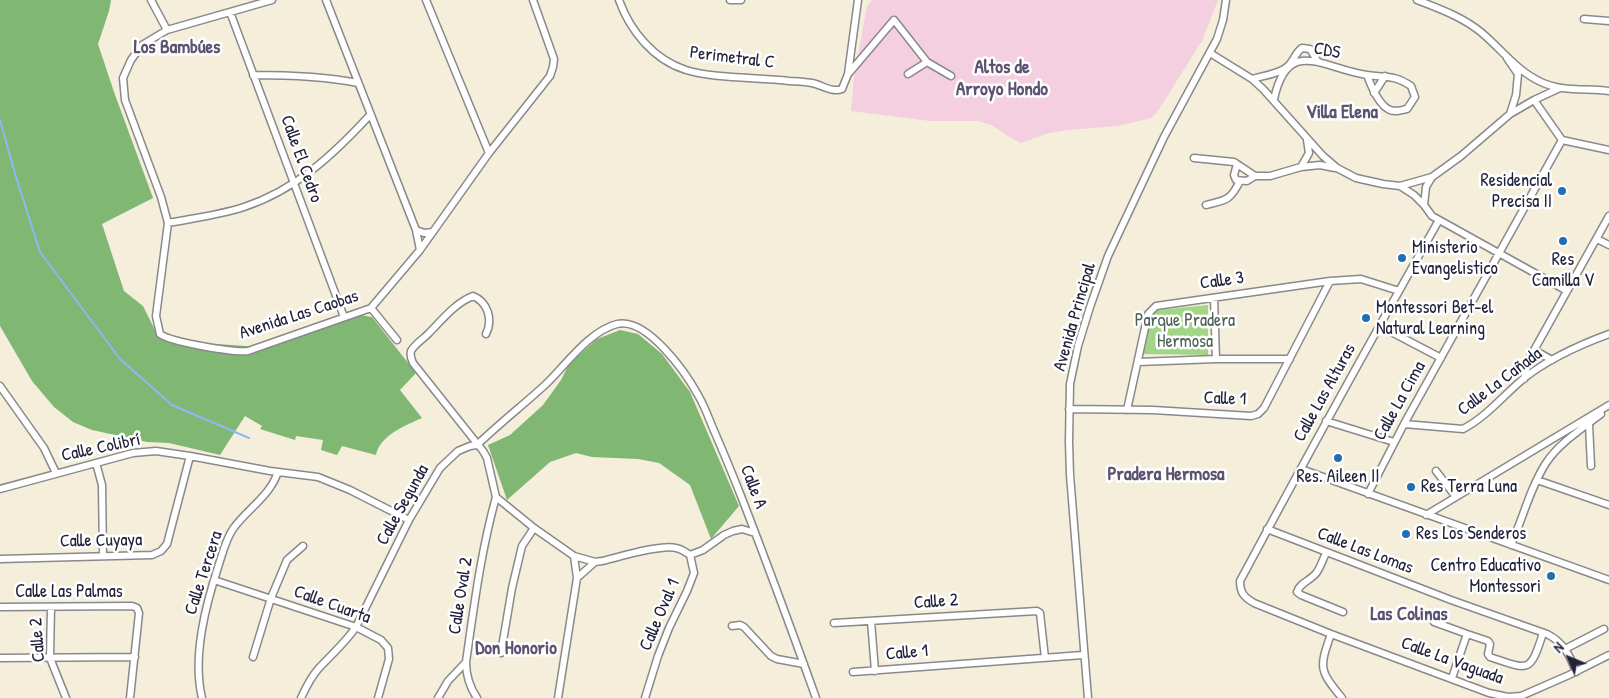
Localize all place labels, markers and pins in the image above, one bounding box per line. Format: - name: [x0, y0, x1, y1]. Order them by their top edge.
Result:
- place label: Residencial Precisa II: [1481, 170, 1552, 212]
- marker: Residencial Precisa II: [1556, 185, 1568, 197]
- marker: Res Camilla V: [1557, 235, 1569, 247]
- place label: Ministerio Evangelistico: [1412, 237, 1498, 280]
- place label: Res Camilla V: [1532, 249, 1594, 292]
- marker: Ministerio Evangelistico: [1396, 252, 1408, 264]
- place label: Montessori Bet-el Natural Learning: [1376, 297, 1493, 340]
- marker: Montessori Bet-el Natural Learning: [1360, 312, 1372, 324]
- marker: Res. Aileen II: [1332, 452, 1344, 464]
- place label: Res. Aileen II: [1297, 466, 1379, 488]
- place label: Res Terra Luna: [1421, 476, 1517, 498]
- marker: Res Terra Luna: [1405, 481, 1417, 493]
- place label: Res Los Senderos: [1416, 523, 1526, 545]
- marker: Res Los Senderos: [1400, 528, 1412, 540]
- place label: Centro Educativo Montessori: [1430, 555, 1541, 598]
- marker: Centro Educativo Montessori: [1545, 570, 1557, 582]

